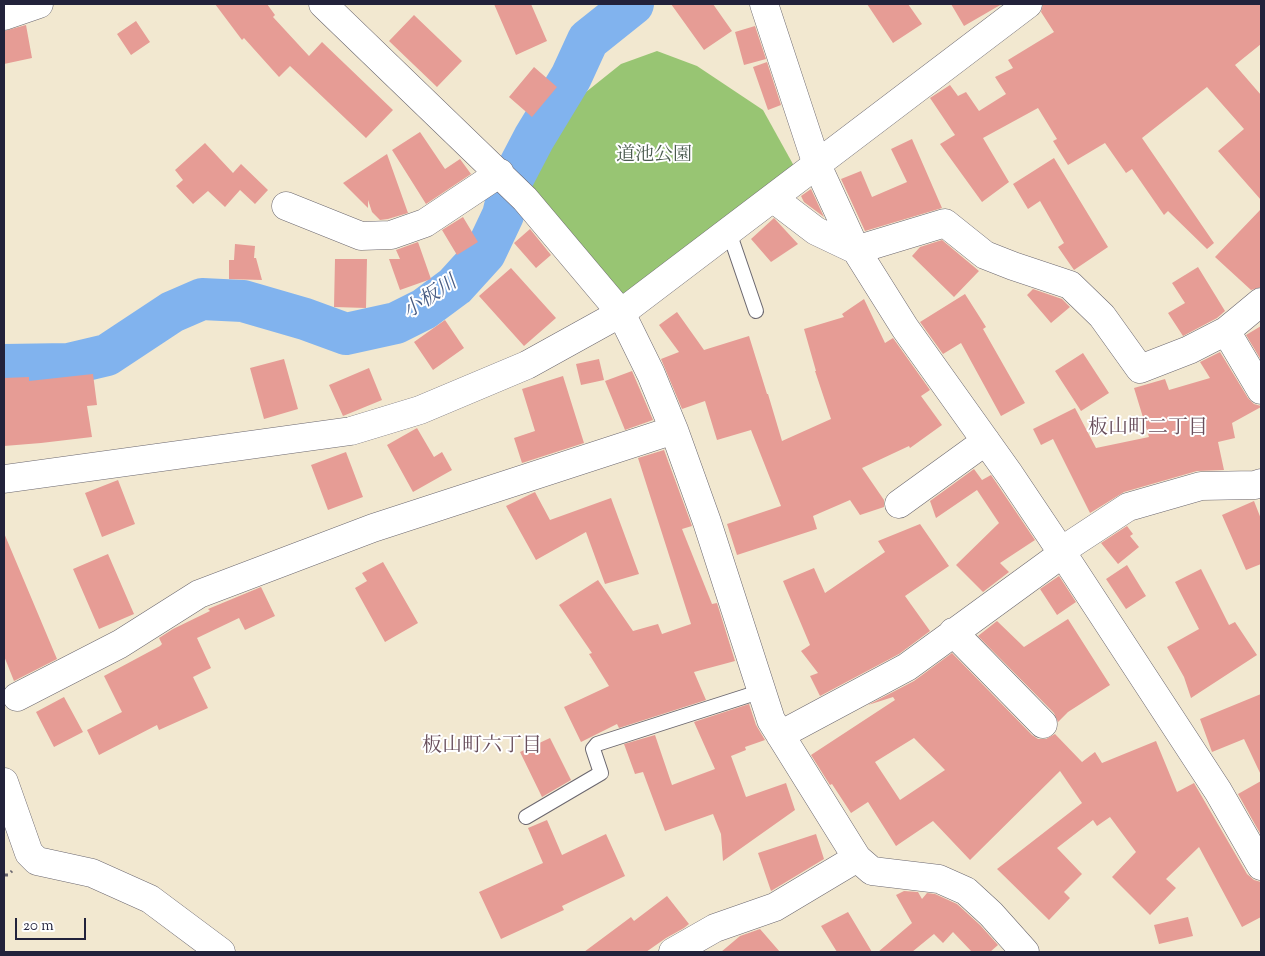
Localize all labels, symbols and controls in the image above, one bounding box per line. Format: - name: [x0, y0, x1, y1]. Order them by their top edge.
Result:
- park label: 道池公園: [616, 146, 692, 168]
- water label: 小板川: [399, 272, 463, 326]
- district label: 板山町二丁目: [1088, 418, 1208, 442]
- district label: 板山町六丁目: [422, 736, 542, 760]
- scale bar: [18, 908, 89, 940]
- text: 20 m: [23, 916, 54, 937]

